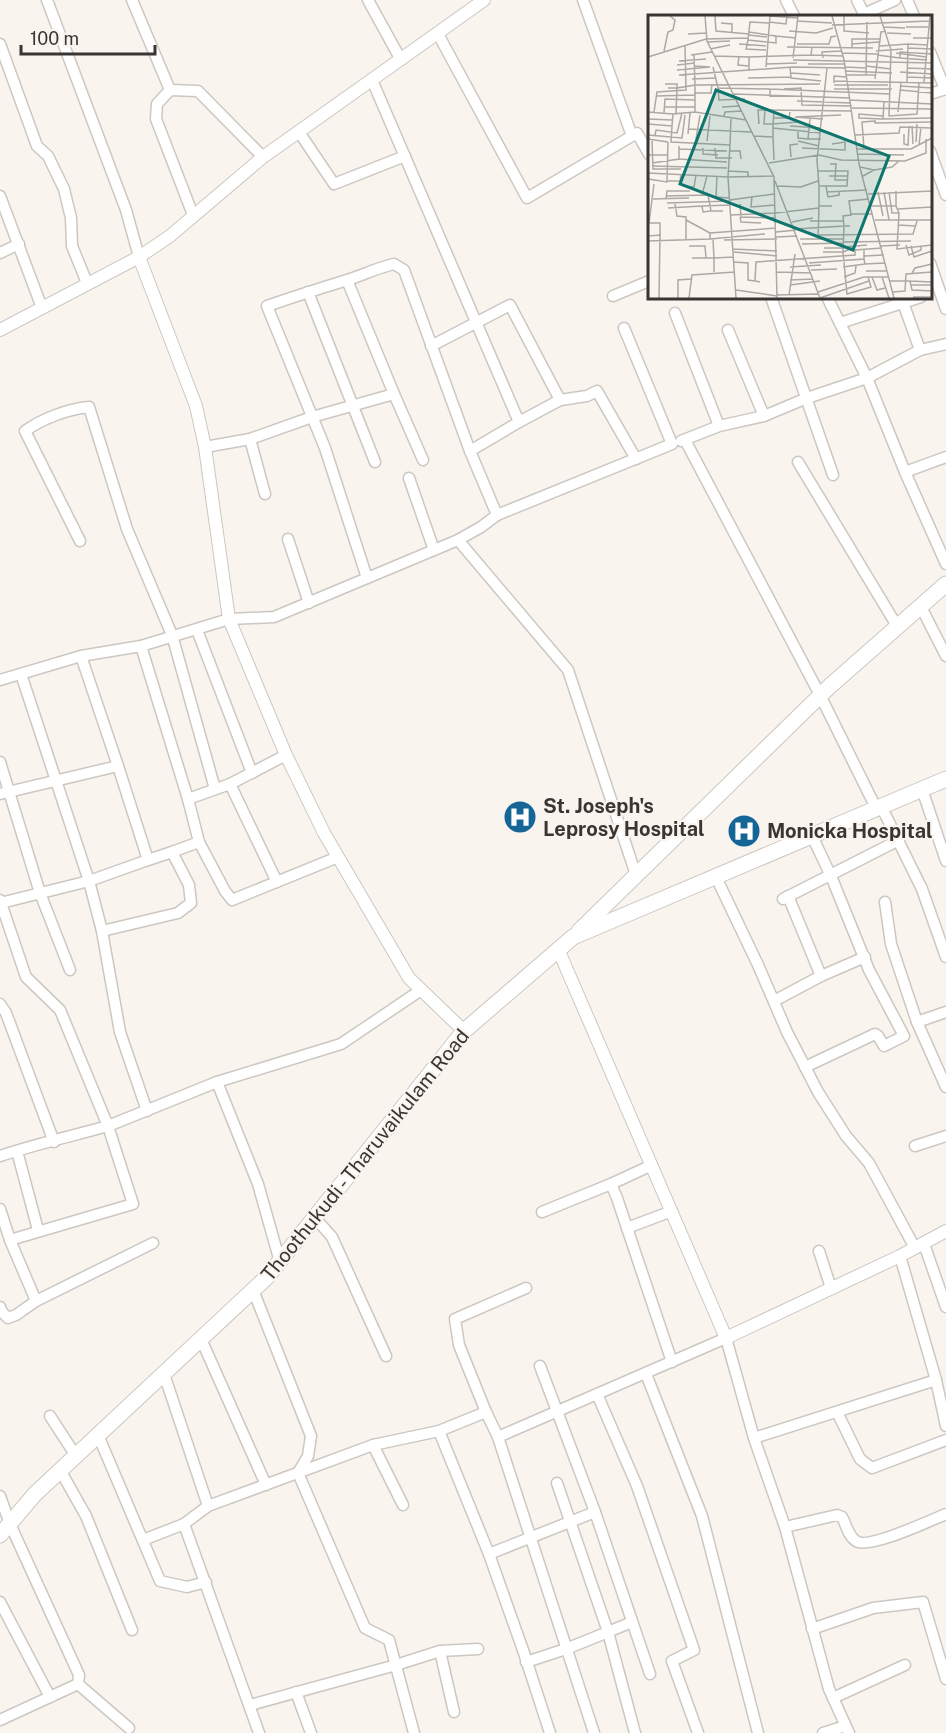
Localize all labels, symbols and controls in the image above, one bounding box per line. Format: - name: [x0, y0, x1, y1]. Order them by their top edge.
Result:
- inset map: [648, 15, 931, 298]
- scale bar: [21, 18, 154, 56]
- text: 100 m: [30, 28, 79, 49]
- place label: St. Joseph's Leprosy Hospital: [543, 794, 705, 841]
- hospital icon: St. Joseph's Leprosy Hospital: [502, 799, 538, 835]
- hospital icon: Monicka Hospital: [726, 813, 762, 849]
- place label: Monicka Hospital: [767, 819, 933, 843]
- street label: Thoothukudi - Tharuvaikulam Road: [256, 1024, 474, 1286]

